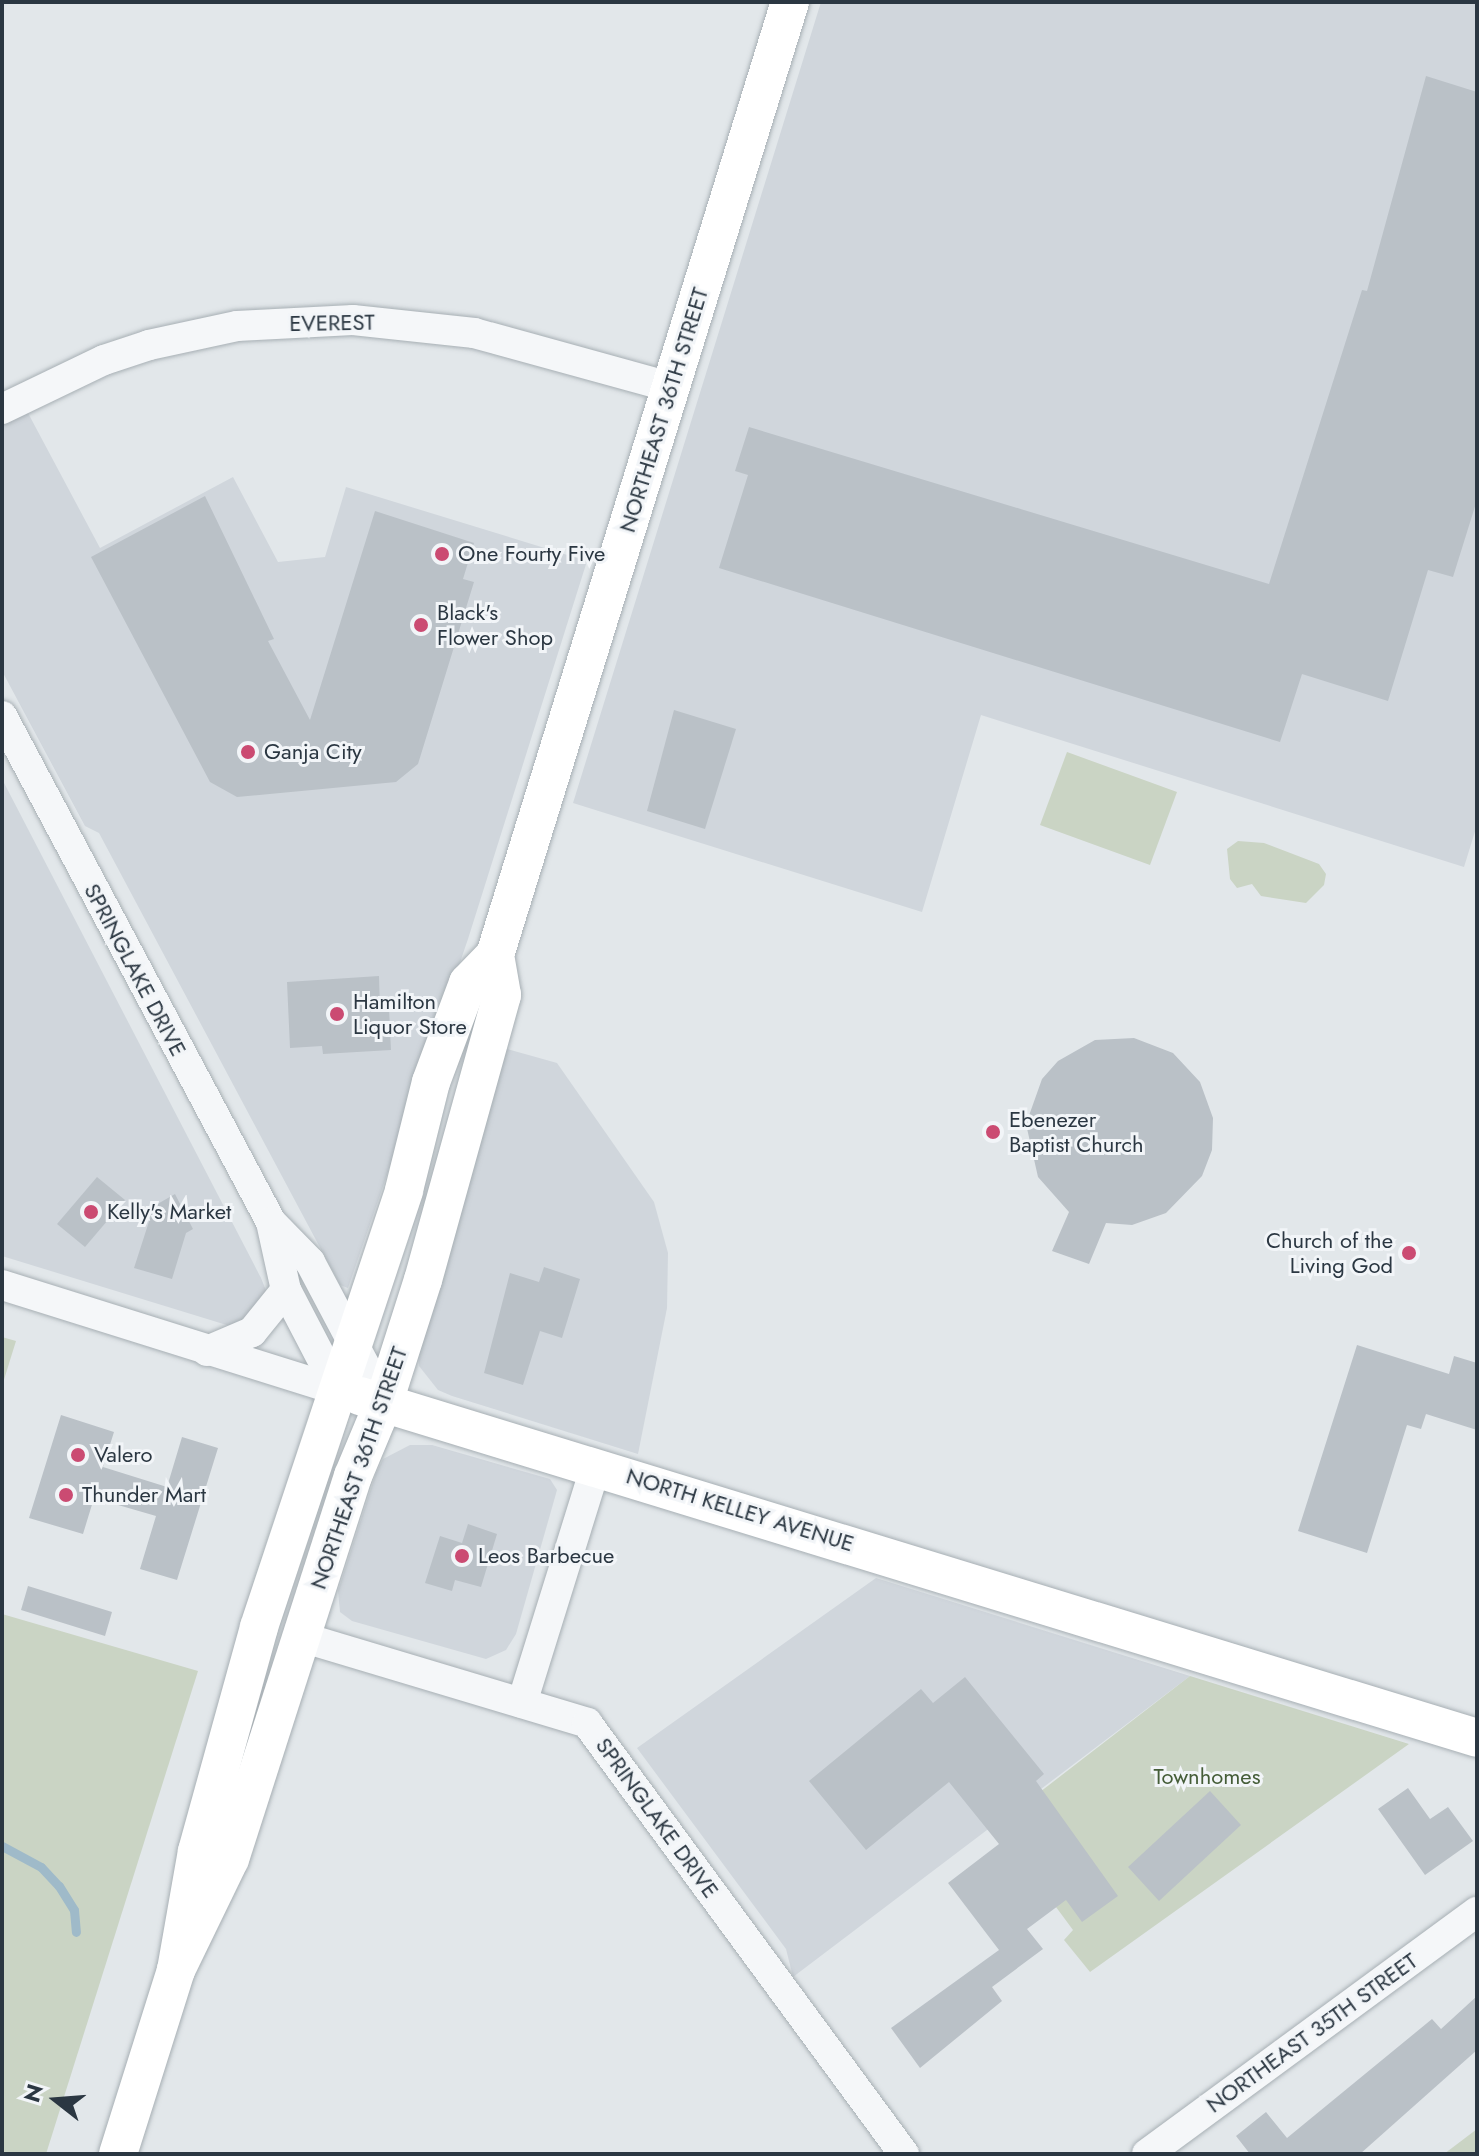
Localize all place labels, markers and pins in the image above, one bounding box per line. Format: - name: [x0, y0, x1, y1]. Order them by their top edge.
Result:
- place label: One Fourty Five: [458, 541, 605, 567]
- marker: One Fourty Five: [433, 545, 451, 563]
- place label: Black's Flower Shop: [437, 599, 553, 650]
- marker: Black's Flower Shop: [412, 616, 430, 634]
- place label: Ganja City: [264, 739, 362, 765]
- marker: Ganja City: [239, 743, 257, 761]
- place label: Hamilton Liquor Store: [353, 988, 467, 1040]
- marker: Hamilton Liquor Store: [328, 1005, 346, 1023]
- place label: Ebenezer Baptist Church: [1009, 1106, 1144, 1158]
- marker: Ebenezer Baptist Church: [984, 1123, 1002, 1141]
- place label: Kelly's Market: [107, 1199, 231, 1225]
- marker: Kelly's Market: [82, 1203, 100, 1221]
- place label: Church of the Living God: [1266, 1227, 1393, 1278]
- marker: Church of the Living God: [1400, 1244, 1418, 1262]
- place label: Valero: [94, 1442, 153, 1468]
- marker: Valero: [69, 1446, 87, 1464]
- place label: Thunder Mart: [82, 1482, 206, 1508]
- marker: Thunder Mart: [57, 1486, 75, 1504]
- place label: Leos Barbecue: [478, 1543, 614, 1569]
- marker: Leos Barbecue: [453, 1547, 471, 1565]

